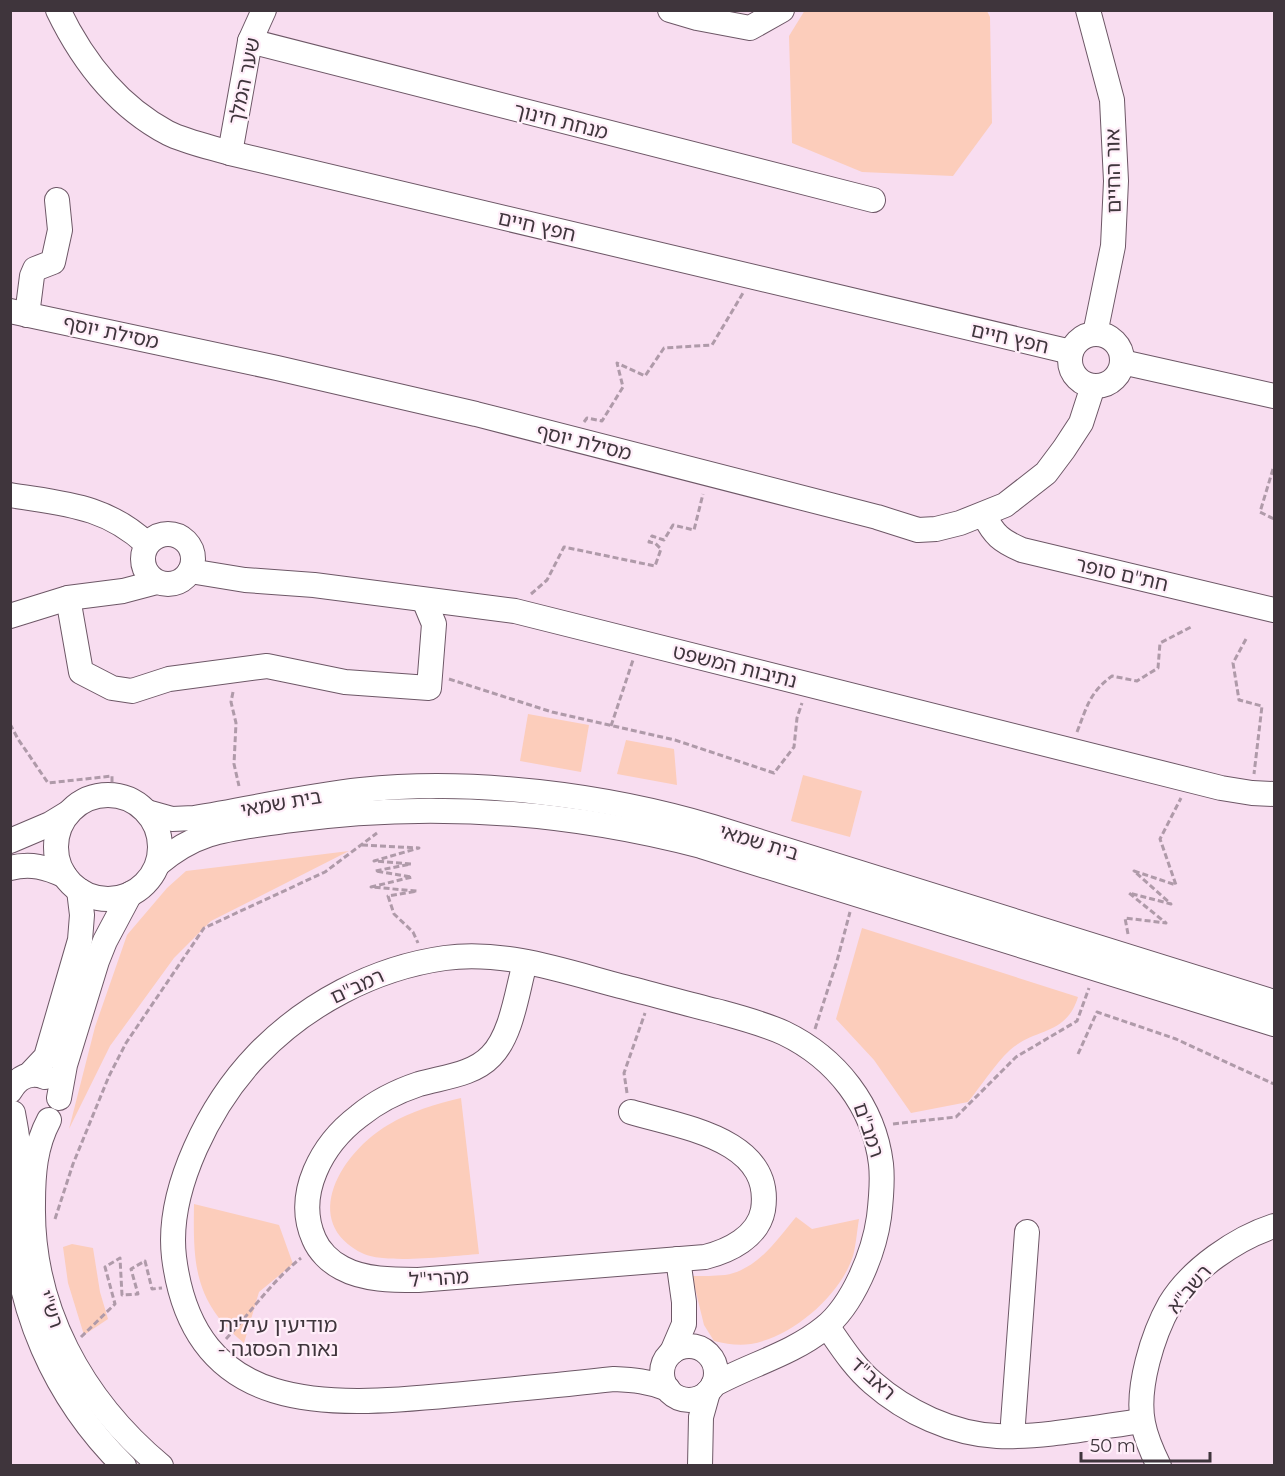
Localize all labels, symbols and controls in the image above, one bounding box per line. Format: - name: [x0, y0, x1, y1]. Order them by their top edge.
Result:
- street label: שער המלך: [223, 35, 265, 127]
- street label: מנחת חינוך: [511, 98, 611, 144]
- street label: אור החיים: [1100, 128, 1126, 214]
- street label: חפץ חיים: [496, 205, 578, 247]
- street label: מסילת יוסף: [61, 310, 161, 354]
- street label: חפץ חיים: [969, 317, 1051, 359]
- street label: מסילת יוסף: [534, 419, 634, 465]
- street label: חת"ם סופר: [1073, 552, 1171, 596]
- street label: נתיבות המשפט: [671, 639, 799, 693]
- street label: בית שמאי: [239, 784, 323, 822]
- street label: בית שמאי: [716, 819, 802, 865]
- street label: רמב"ם: [327, 963, 387, 1009]
- street label: רמב"ם: [849, 1100, 889, 1160]
- street label: רשב"א: [1162, 1260, 1216, 1318]
- street label: מהרי"ל: [408, 1264, 470, 1292]
- street label: רש"י: [33, 1287, 69, 1331]
- district label: מודיעין עילית - נאות הפסגה: [217, 1312, 339, 1361]
- street label: ראב"ד: [845, 1351, 901, 1405]
- scale bar: [1081, 1425, 1210, 1463]
- text: 50 m: [1090, 1435, 1136, 1457]

